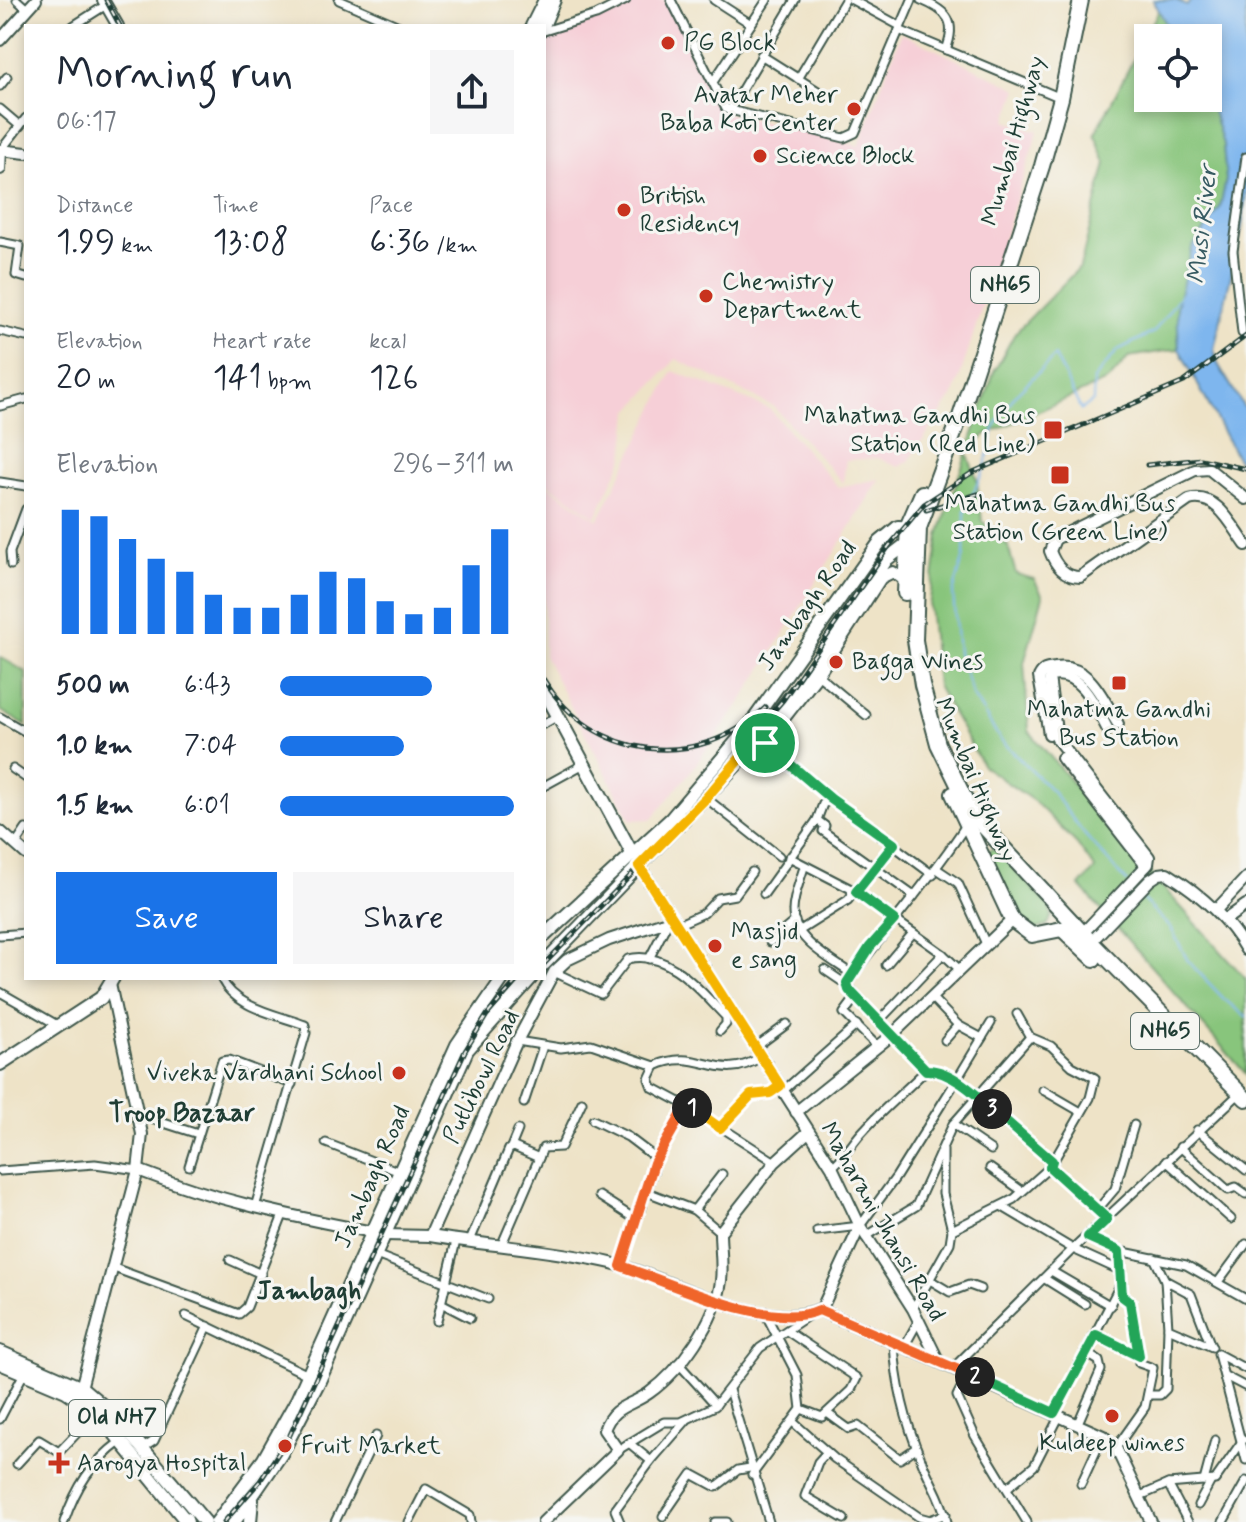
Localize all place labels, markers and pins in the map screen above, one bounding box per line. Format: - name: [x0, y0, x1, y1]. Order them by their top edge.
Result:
- place label: PG Block: [684, 28, 776, 59]
- marker: PG Block: [659, 34, 677, 52]
- place label: Avatar Meher Baba Koti Center: [660, 80, 839, 139]
- marker: Avatar Meher Baba Koti Center: [845, 100, 863, 118]
- place label: Science Block: [776, 141, 915, 172]
- marker: Science Block: [751, 147, 769, 165]
- place label: British Residency: [640, 181, 739, 240]
- marker: British Residency: [615, 201, 633, 219]
- place label: Chemistry Department: [722, 267, 861, 326]
- marker: Chemistry Department: [697, 287, 715, 305]
- place label: Mahatma Gandhi Bus Station (Red Line): [804, 401, 1035, 460]
- marker: Mahatma Gandhi Bus Station (Red Line): [1042, 419, 1064, 441]
- marker: Mahatma Gandhi Bus Station (Green Line): [1049, 464, 1071, 486]
- place label: Mahatma Gandhi Bus Station (Green Line): [945, 489, 1176, 548]
- place label: Bagga Wines: [852, 647, 983, 681]
- marker: Bagga Wines: [827, 653, 845, 671]
- marker: Mahatma Gandhi Bus Station: [1110, 674, 1128, 692]
- place label: Mahatma Gandhi Bus Station: [1027, 695, 1211, 754]
- pin: [731, 709, 799, 777]
- place label: Masjid e sang: [731, 917, 798, 978]
- marker: Masjid e sang: [706, 937, 724, 955]
- place label: Viveka Vardhani School: [147, 1058, 383, 1089]
- marker: Viveka Vardhani School: [390, 1064, 408, 1082]
- pin: 1: [672, 1088, 712, 1128]
- pin: 3: [972, 1089, 1012, 1129]
- pin: 2: [955, 1357, 995, 1397]
- marker: Kuldeep wines: [1103, 1407, 1121, 1425]
- place label: Kuldeep wines: [1039, 1428, 1185, 1459]
- place label: Fruit Market: [301, 1431, 441, 1462]
- marker: Fruit Market: [276, 1437, 294, 1455]
- place label: Aarogya Hospital: [77, 1448, 246, 1479]
- marker: Aarogya Hospital: [48, 1452, 70, 1474]

